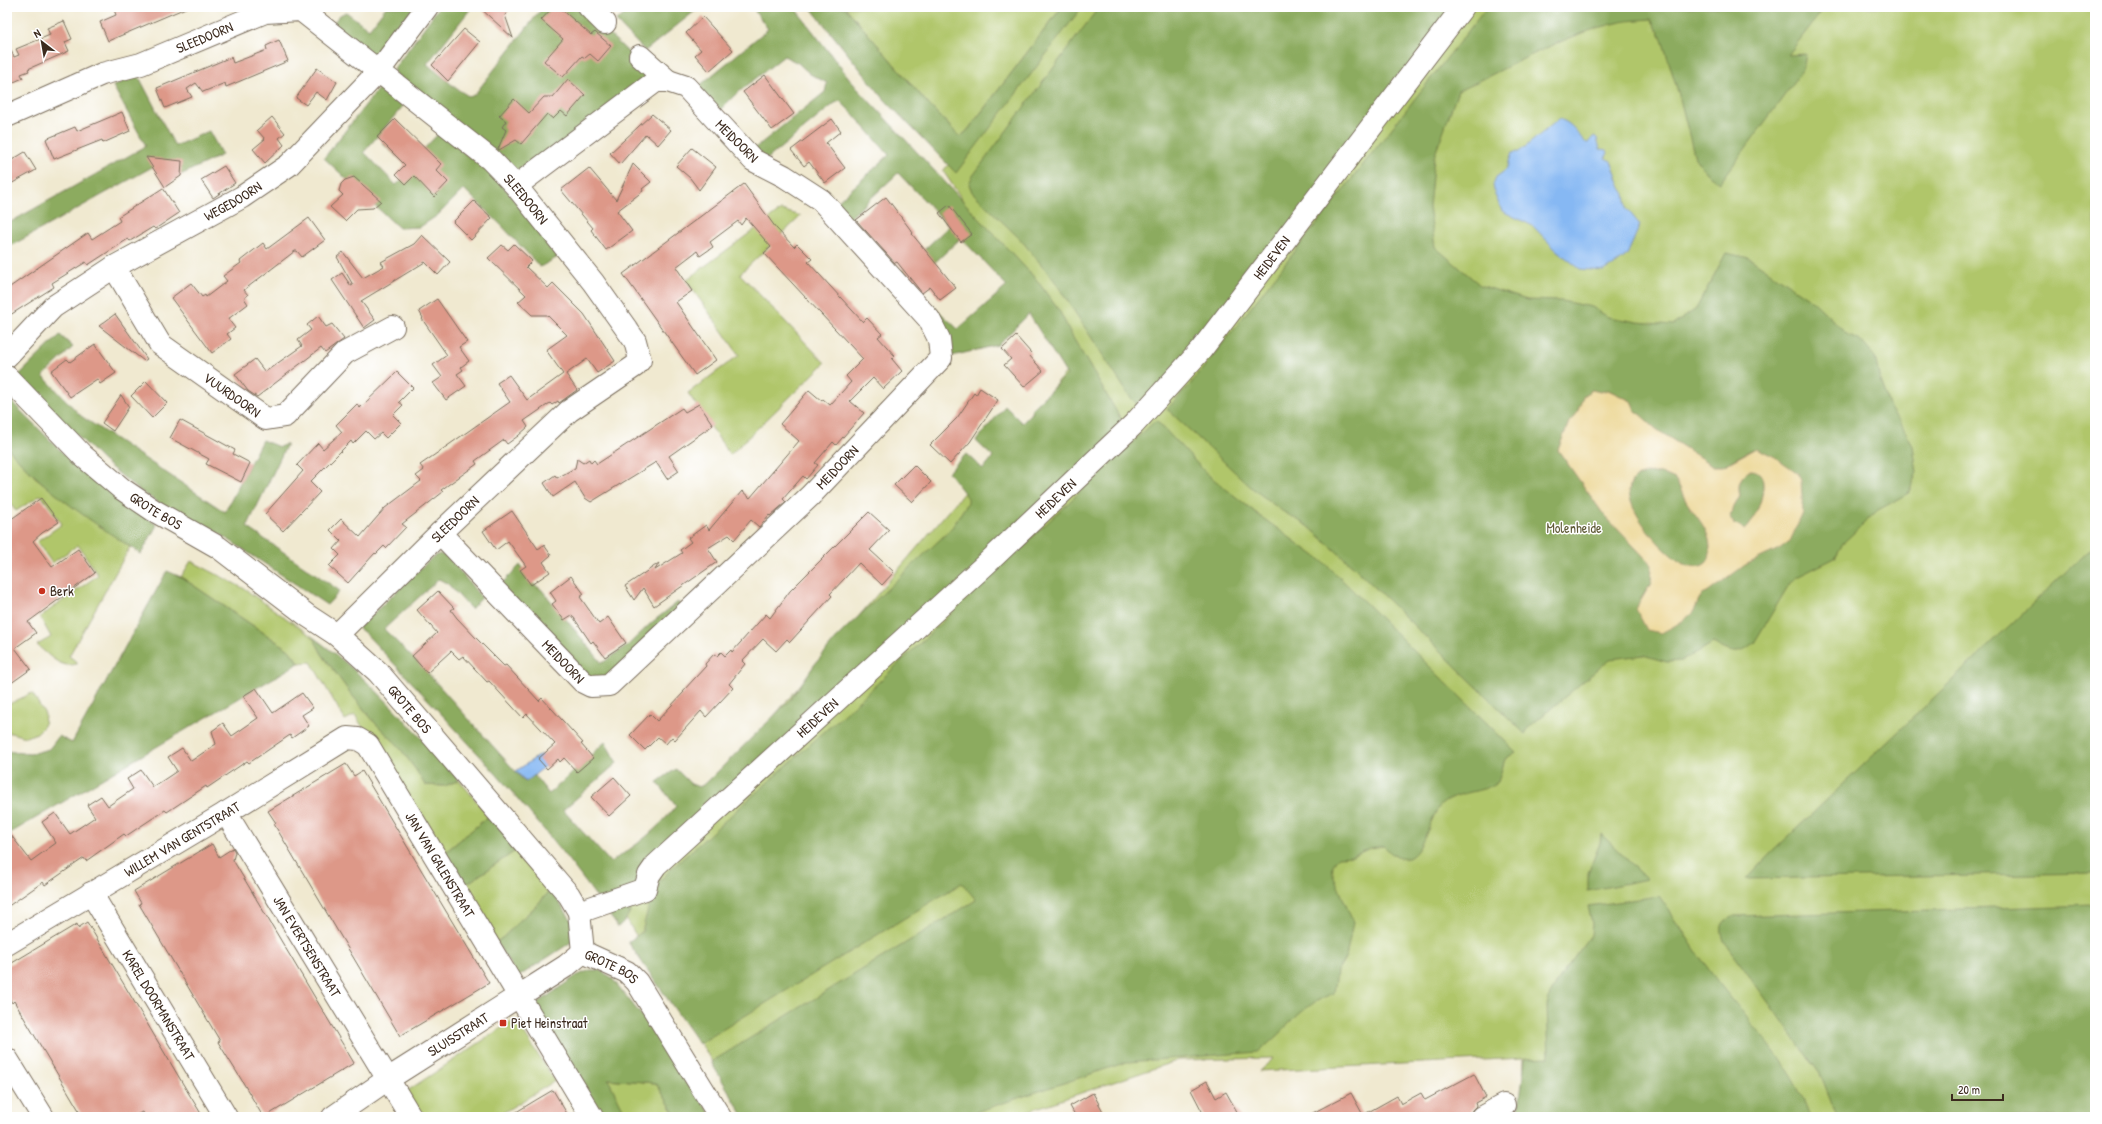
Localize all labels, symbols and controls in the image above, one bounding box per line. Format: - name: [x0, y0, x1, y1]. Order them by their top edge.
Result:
- street label: SLEEDOORN: [173, 17, 236, 57]
- north arrow: [22, 22, 62, 62]
- text: N: [31, 26, 43, 41]
- street label: MEIDOORN: [712, 115, 763, 166]
- street label: SLEEDOORN: [500, 169, 553, 228]
- street label: WEGEDOORN: [200, 176, 265, 225]
- street label: HEIDEVEN: [1248, 232, 1294, 283]
- street label: VUURDOORN: [200, 368, 265, 421]
- street label: MEIDOORN: [811, 441, 862, 493]
- street label: HEIDEVEN: [1030, 474, 1080, 522]
- street label: GROTE BOS: [126, 487, 186, 534]
- street label: SLEEDOORN: [426, 491, 483, 546]
- park label: Molenheide: [1546, 518, 1602, 537]
- place label: Berk: [50, 581, 74, 600]
- marker: Berk: [37, 586, 47, 596]
- street label: MEIDOORN: [538, 635, 589, 687]
- street label: GROTE BOS: [384, 680, 437, 737]
- street label: HEIDEVEN: [792, 693, 842, 742]
- street label: WILLEM VAN GENTSTRAAT: [120, 796, 244, 881]
- street label: JAN VAN GALENSTRAAT: [401, 808, 480, 921]
- street label: JAN EVERTSENSTRAAT: [269, 892, 346, 1001]
- street label: GROTE BOS: [582, 944, 644, 988]
- street label: KAREL DOORMANSTRAAT: [118, 946, 200, 1064]
- street label: SLUISSTRAAT: [424, 1007, 492, 1060]
- place label: Piet Heinstraat: [511, 1013, 588, 1032]
- marker: Piet Heinstraat: [498, 1018, 508, 1028]
- scale bar: [1952, 1076, 2003, 1102]
- text: 20 m: [1958, 1081, 1980, 1098]

